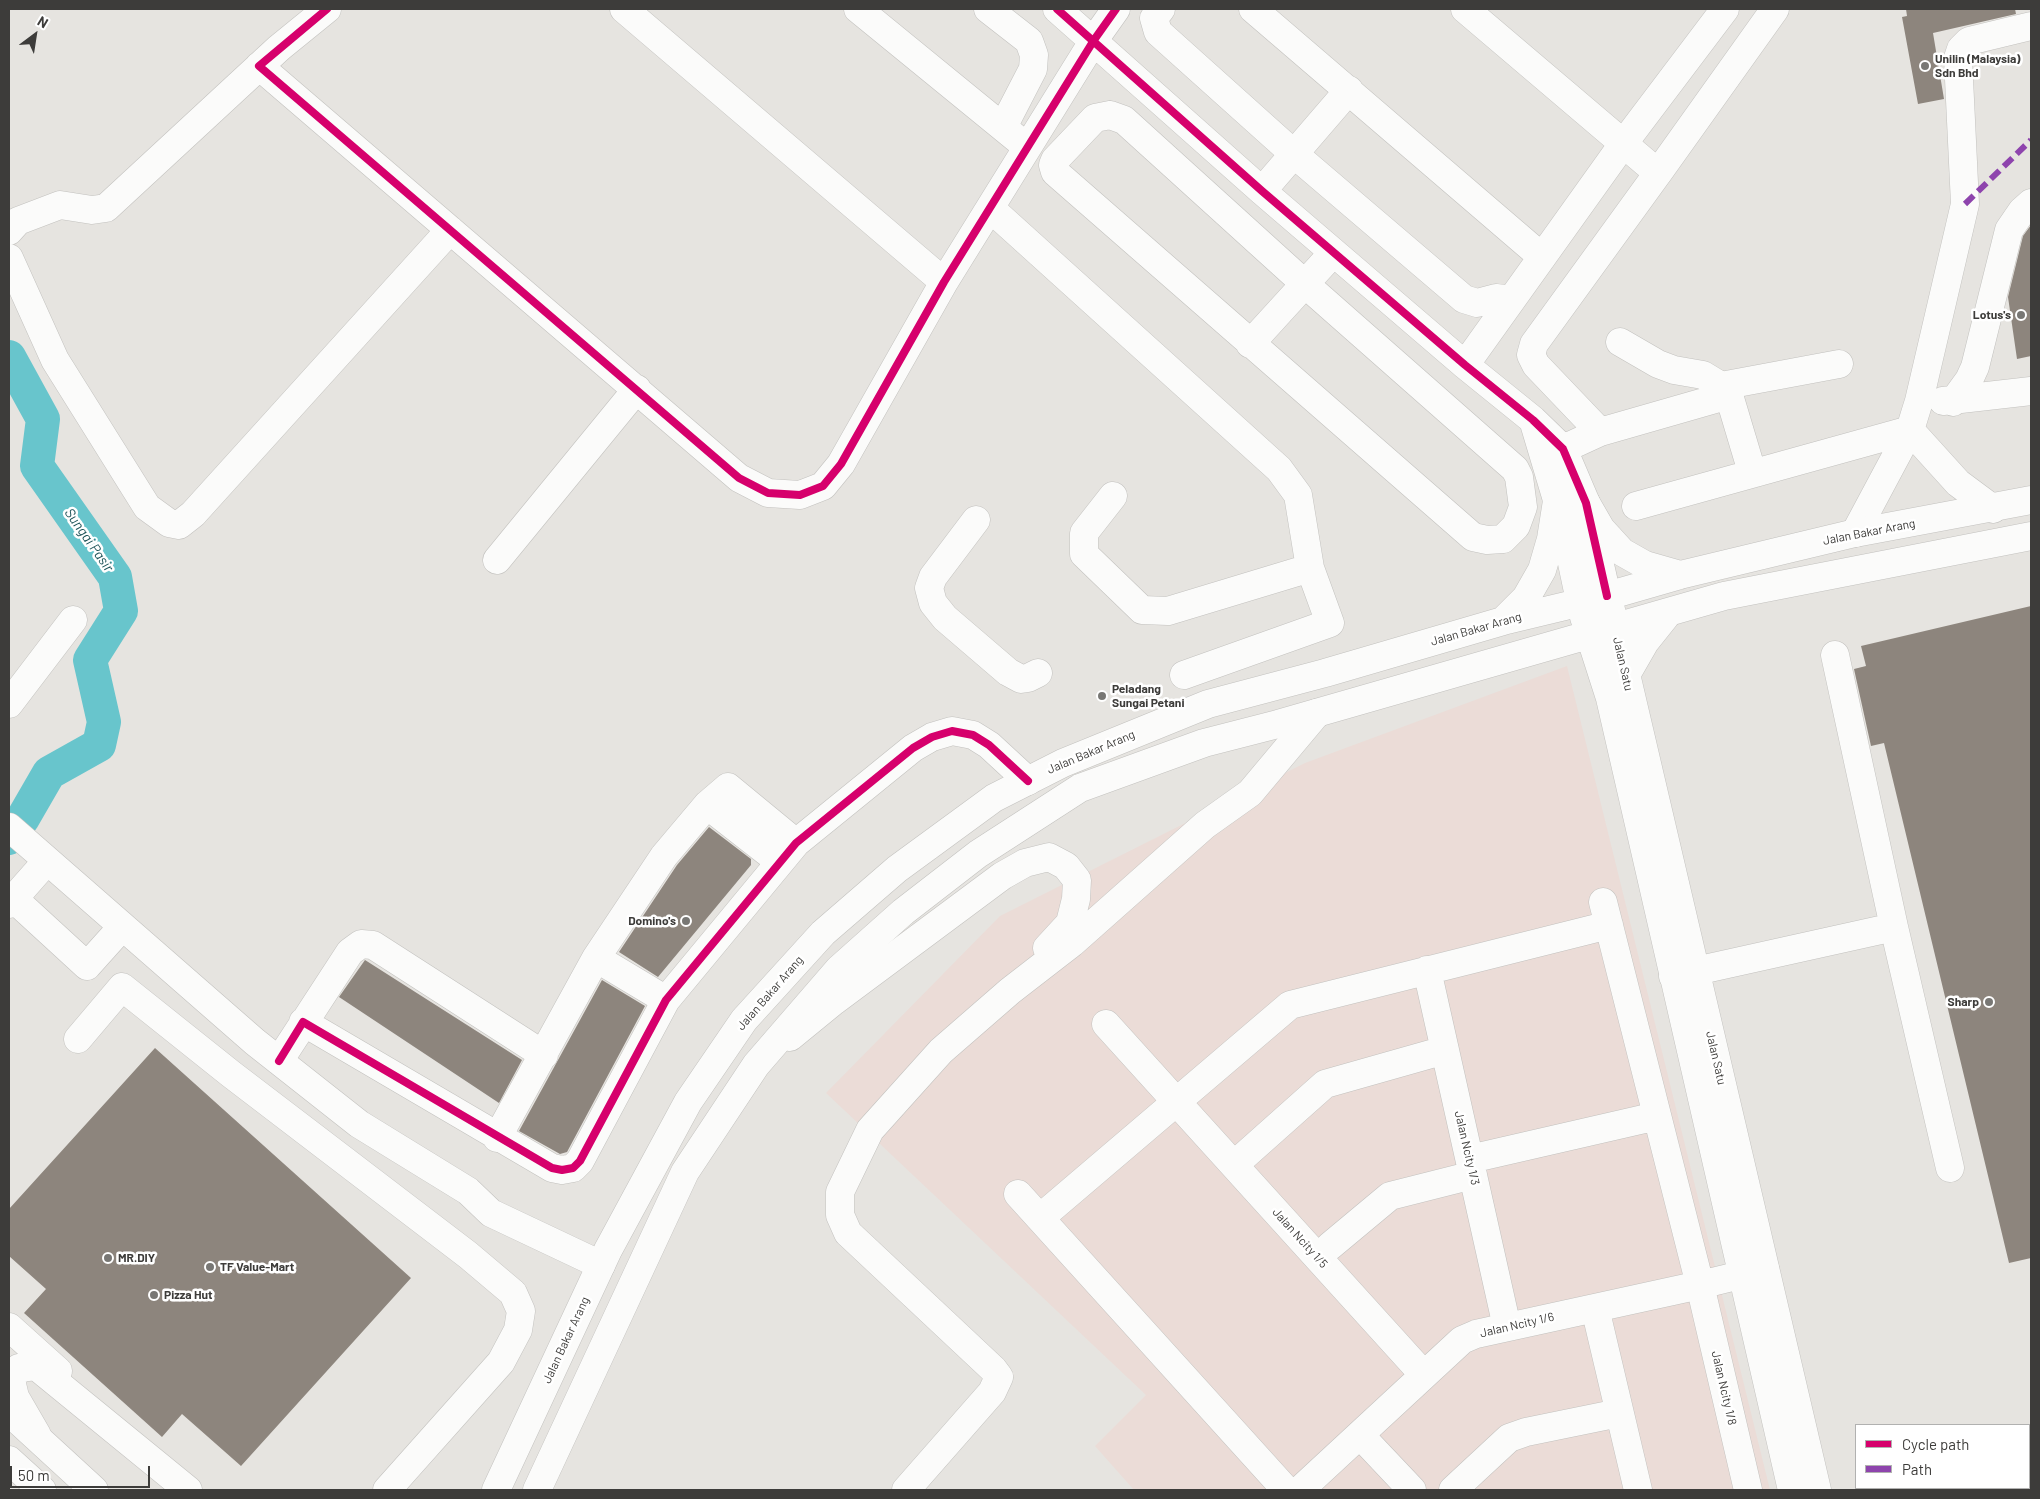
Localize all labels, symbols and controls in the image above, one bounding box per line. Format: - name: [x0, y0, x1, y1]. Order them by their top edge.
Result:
- north arrow: [10, 10, 60, 60]
- text: N: [35, 12, 51, 31]
- place label: Unilin (Malaysia) Sdn Bhd: [1935, 52, 2020, 80]
- marker: Unilin (Malaysia) Sdn Bhd: [1919, 60, 1931, 72]
- place label: Lotus's: [1973, 308, 2011, 322]
- marker: Lotus's: [2015, 309, 2027, 321]
- water label: Sungai Pasir: [61, 505, 117, 575]
- street label: Jalan Bakar Arang: [1822, 516, 1916, 548]
- street label: Jalan Bakar Arang: [1429, 609, 1523, 649]
- street label: Jalan Satu: [1610, 636, 1636, 692]
- place label: Peladang Sungai Petani: [1112, 682, 1184, 710]
- marker: Peladang Sungai Petani: [1096, 690, 1108, 702]
- street label: Jalan Bakar Arang: [1045, 727, 1137, 777]
- place label: Domino's: [628, 914, 676, 928]
- marker: Domino's: [680, 915, 692, 927]
- street label: Jalan Bakar Arang: [734, 953, 806, 1033]
- place label: Sharp: [1948, 995, 1979, 1009]
- marker: Sharp: [1983, 996, 1995, 1008]
- street label: Jalan Satu: [1703, 1030, 1729, 1086]
- street label: Jalan Ncity 1/3: [1451, 1109, 1483, 1187]
- street label: Jalan Ncity 1/5: [1269, 1205, 1331, 1271]
- place label: MR.DIY: [118, 1251, 155, 1265]
- marker: MR.DIY: [102, 1252, 114, 1264]
- place label: TF Value-Mart: [220, 1260, 294, 1274]
- marker: TF Value-Mart: [204, 1261, 216, 1273]
- place label: Pizza Hut: [164, 1288, 213, 1302]
- marker: Pizza Hut: [148, 1289, 160, 1301]
- street label: Jalan Bakar Arang: [540, 1294, 592, 1386]
- street label: Jalan Ncity 1/6: [1478, 1309, 1556, 1341]
- street label: Jalan Ncity 1/8: [1708, 1349, 1740, 1427]
- legend: [1855, 1424, 2030, 1489]
- text: Cycle path: [1902, 1435, 1969, 1453]
- scale bar: [12, 1456, 152, 1488]
- text: Path: [1902, 1460, 1932, 1478]
- text: 50 m: [18, 1466, 50, 1484]

